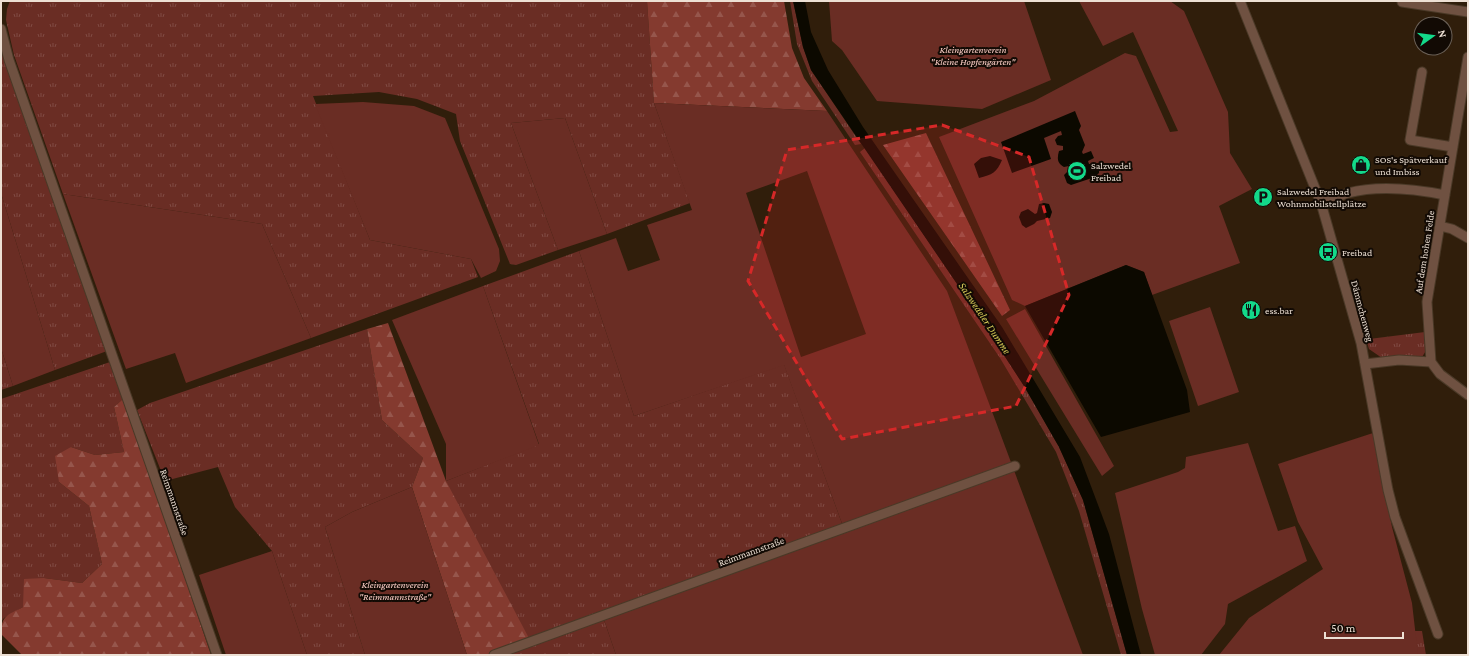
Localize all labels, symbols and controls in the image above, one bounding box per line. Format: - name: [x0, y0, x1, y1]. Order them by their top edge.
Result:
- north arrow: [1413, 16, 1453, 56]
- text: N: [1436, 28, 1450, 39]
- park label: Kleingartenverein "Kleine Hopfengärten": [931, 44, 1016, 67]
- shop icon: SOS's Spätverkauf und Imbiss: [1350, 154, 1372, 176]
- place label: SOS's Spätverkauf und Imbiss: [1375, 154, 1448, 177]
- sports icon: Salzwedel Freibad: [1066, 160, 1088, 182]
- place label: Salzwedel Freibad: [1091, 160, 1131, 183]
- parking icon: Salzwedel Freibad Wohnmobilstellplätze: [1252, 186, 1274, 208]
- place label: Salzwedel Freibad Wohnmobilstellplätze: [1277, 186, 1367, 209]
- street label: Auf dem hohen Felde: [1412, 209, 1437, 294]
- bus stop icon: Freibad: [1317, 241, 1339, 263]
- place label: Freibad: [1342, 247, 1373, 258]
- street label: Dämmchenweg: [1349, 279, 1376, 343]
- water label: Salzwedeler Dumme: [957, 280, 1014, 357]
- restaurant icon: ess.bar: [1240, 299, 1262, 321]
- place label: ess.bar: [1265, 305, 1293, 316]
- street label: Reimmannstraße: [158, 468, 191, 537]
- street label: Reimmannstraße: [717, 534, 786, 568]
- park label: Kleingartenverein "Reimmannstraße": [359, 579, 432, 602]
- scale bar: [1325, 614, 1403, 640]
- text: 50 m: [1331, 621, 1356, 635]

